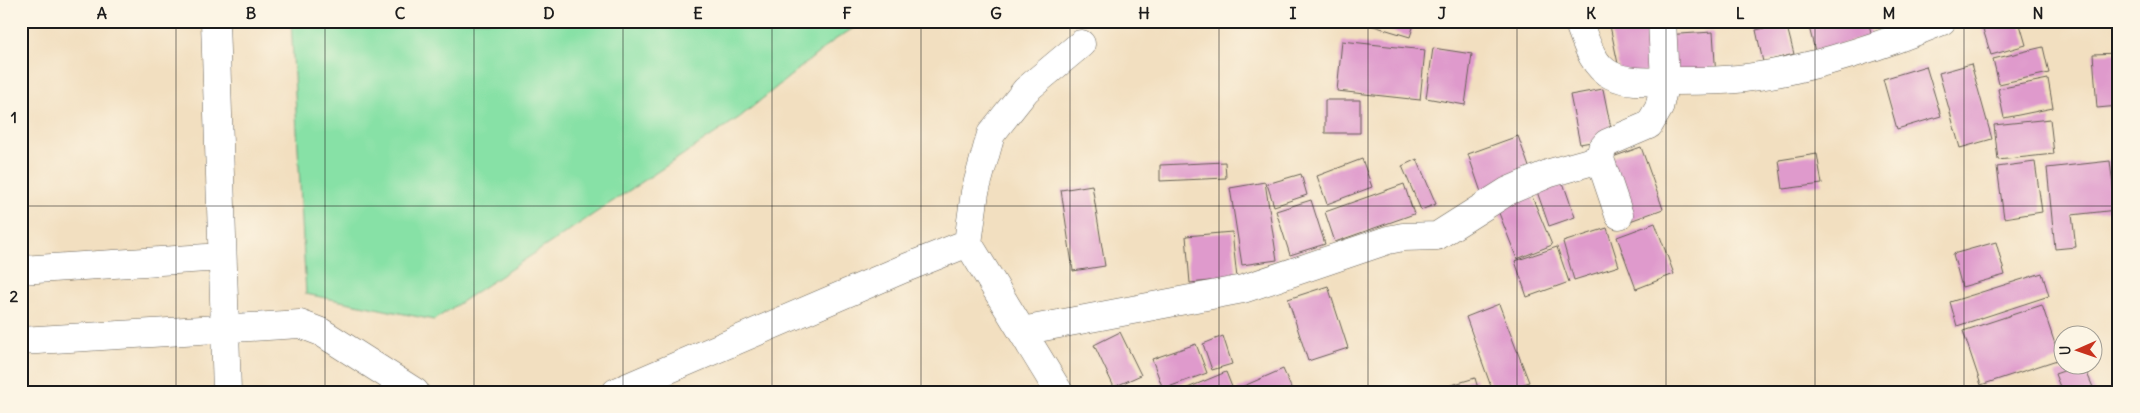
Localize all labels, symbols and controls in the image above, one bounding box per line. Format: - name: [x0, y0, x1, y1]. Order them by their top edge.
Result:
- text: A: [97, 3, 107, 23]
- text: B: [246, 3, 257, 23]
- text: C: [395, 3, 406, 23]
- text: D: [543, 3, 555, 23]
- text: E: [693, 3, 703, 23]
- text: F: [842, 3, 852, 23]
- text: G: [990, 3, 1002, 23]
- text: H: [1138, 3, 1150, 23]
- text: I: [1290, 3, 1297, 23]
- text: J: [1438, 3, 1447, 23]
- text: K: [1586, 3, 1596, 23]
- text: L: [1736, 3, 1745, 23]
- text: M: [1883, 3, 1896, 23]
- text: N: [2032, 3, 2044, 23]
- text: 1: [11, 107, 17, 127]
- text: 2: [10, 286, 19, 306]
- north arrow: [2052, 326, 2102, 376]
- text: U: [2056, 345, 2074, 356]

